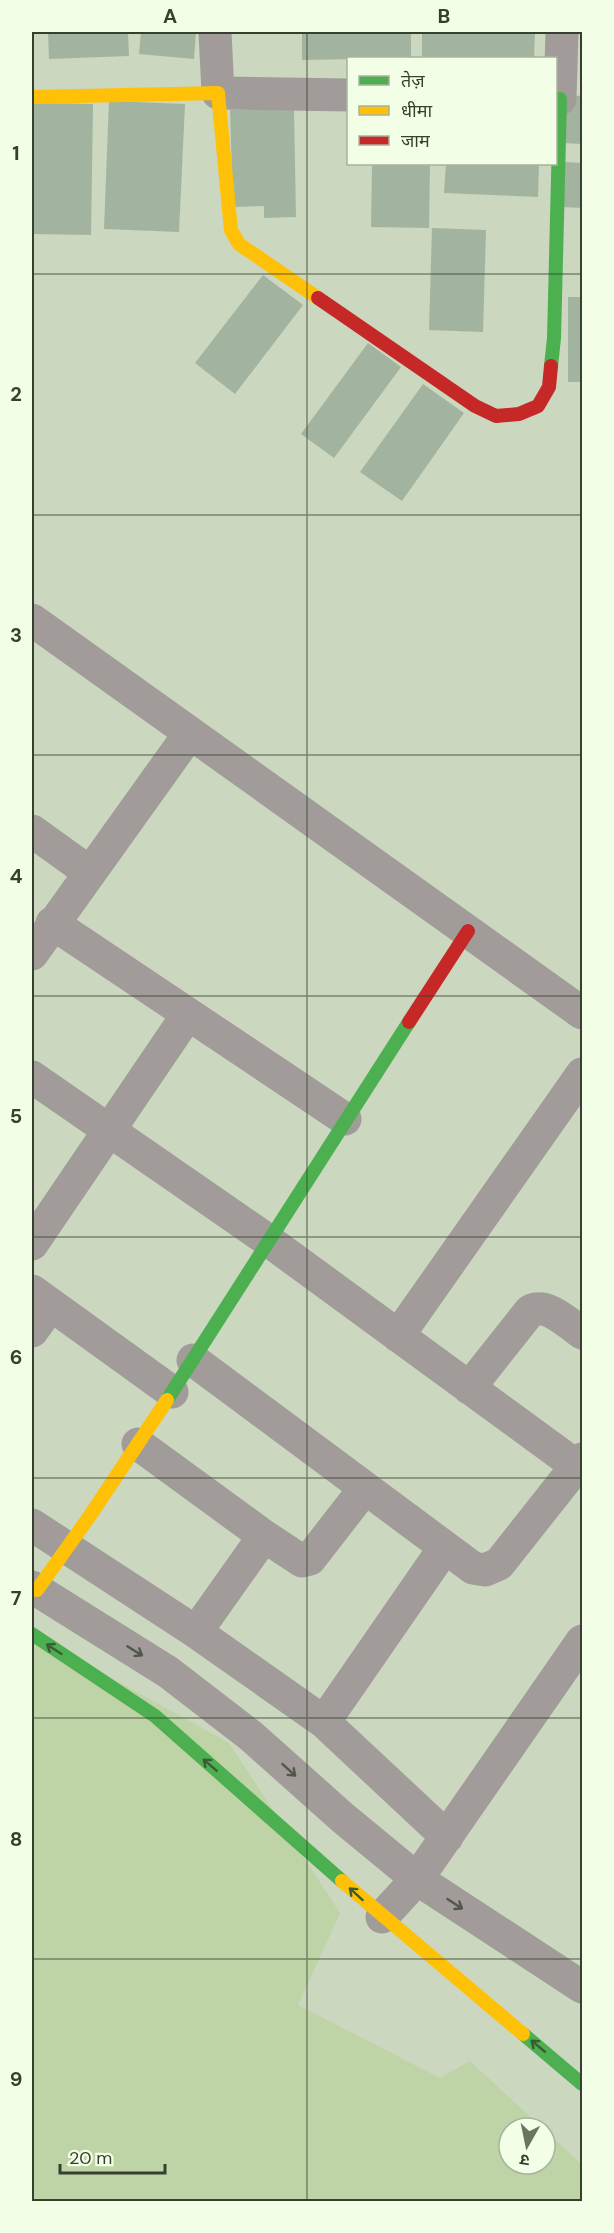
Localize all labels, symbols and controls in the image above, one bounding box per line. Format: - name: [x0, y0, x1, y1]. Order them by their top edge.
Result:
- text: A: [163, 3, 177, 29]
- text: B: [438, 3, 450, 29]
- legend: [347, 57, 557, 165]
- text: तेज़: [401, 69, 425, 93]
- text: धीमा: [401, 99, 432, 123]
- text: जाम: [401, 129, 431, 153]
- text: 1: [12, 140, 20, 166]
- text: 2: [10, 381, 22, 407]
- text: 3: [10, 622, 22, 648]
- text: 4: [10, 863, 23, 889]
- text: 5: [10, 1103, 22, 1129]
- text: 6: [10, 1344, 22, 1370]
- text: 7: [11, 1585, 22, 1611]
- one-way arrow: [46, 1642, 63, 1654]
- one-way arrow: [126, 1646, 143, 1658]
- one-way arrow: [202, 1758, 218, 1771]
- one-way arrow: [281, 1763, 296, 1777]
- text: 8: [10, 1826, 22, 1852]
- one-way arrow: [349, 1887, 364, 1901]
- one-way arrow: [447, 1898, 464, 1911]
- one-way arrow: [530, 2039, 546, 2052]
- text: 9: [10, 2066, 22, 2092]
- north arrow: [497, 2116, 557, 2176]
- scale bar: [60, 2137, 165, 2175]
- text: 20 m: [69, 2146, 112, 2170]
- text: उ: [518, 2149, 531, 2171]

